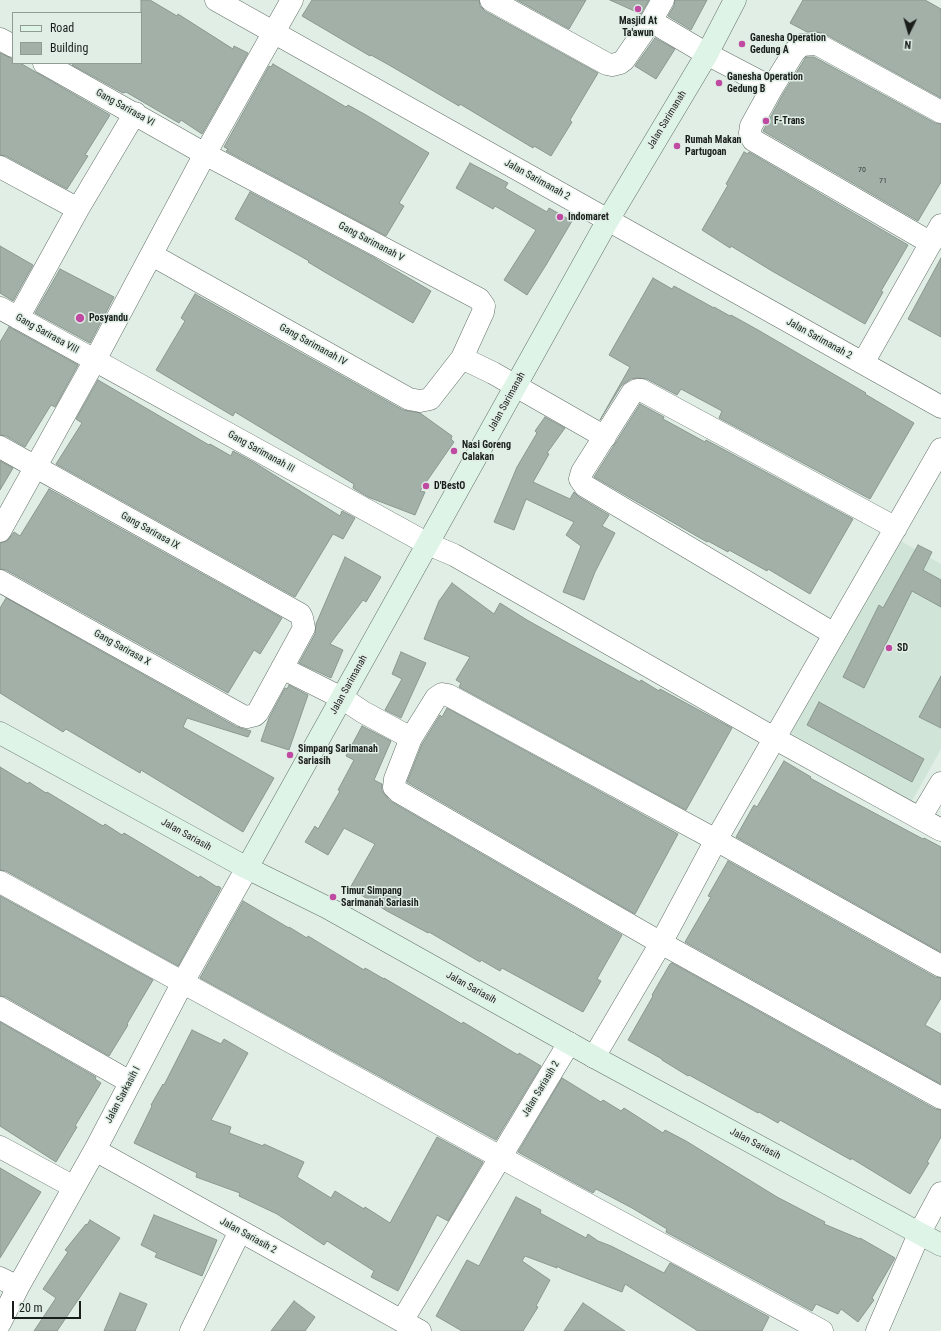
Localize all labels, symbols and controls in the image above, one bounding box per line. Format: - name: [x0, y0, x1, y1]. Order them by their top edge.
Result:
- marker: Masjid At Ta'awun: [633, 4, 643, 14]
- legend: [12, 12, 142, 64]
- north arrow: [889, 12, 929, 52]
- place label: Masjid At Ta'awun: [619, 15, 657, 38]
- text: Road: [50, 21, 74, 35]
- place label: Ganesha Operation Gedung A: [750, 32, 826, 56]
- text: N: [904, 38, 912, 51]
- marker: Ganesha Operation Gedung A: [737, 39, 747, 49]
- text: Building: [50, 41, 88, 55]
- place label: Ganesha Operation Gedung B: [727, 71, 803, 94]
- marker: Ganesha Operation Gedung B: [714, 78, 724, 88]
- street label: Gang Sarirasa VI: [93, 87, 157, 129]
- street label: Jalan Sarimanah: [645, 89, 689, 151]
- place label: F-Trans: [774, 115, 805, 127]
- marker: F-Trans: [761, 116, 771, 126]
- place label: Rumah Makan Partugoan: [685, 134, 742, 158]
- marker: Rumah Makan Partugoan: [672, 141, 682, 151]
- street label: Jalan Sarimanah 2: [502, 157, 572, 203]
- house number: 70: [858, 165, 866, 175]
- house number: 71: [879, 176, 887, 186]
- place label: Indomaret: [568, 211, 609, 223]
- marker: Indomaret: [555, 212, 565, 222]
- street label: Gang Sarimanah V: [336, 220, 406, 264]
- street label: Gang Sarirasa VIII: [13, 312, 81, 356]
- marker: Posyandu: [74, 312, 86, 324]
- place label: Posyandu: [89, 312, 128, 324]
- street label: Jalan Sarimanah 2: [784, 316, 854, 362]
- street label: Gang Sarimanah IV: [277, 322, 349, 368]
- street label: Jalan Sarimanah: [486, 370, 528, 434]
- street label: Gang Sarimanah III: [225, 429, 297, 475]
- place label: Nasi Goreng Calakan: [462, 439, 511, 462]
- marker: Nasi Goreng Calakan: [449, 446, 459, 456]
- place label: D'BestO: [434, 480, 465, 492]
- marker: D'BestO: [421, 481, 431, 491]
- street label: Gang Sarirasa IX: [118, 510, 182, 552]
- street label: Gang Sarirasa X: [92, 628, 152, 668]
- place label: SD: [897, 642, 908, 654]
- marker: SD: [884, 643, 894, 653]
- street label: Jalan Sarimanah: [328, 653, 370, 717]
- place label: Simpang Sarimanah Sariasih: [298, 743, 378, 766]
- marker: Simpang Sarimanah Sariasih: [285, 750, 295, 760]
- street label: Jalan Sariasih: [159, 816, 213, 854]
- place label: Timur Simpang Sarimanah Sariasih: [341, 885, 419, 908]
- marker: Timur Simpang Sarimanah Sariasih: [328, 892, 338, 902]
- street label: Jalan Sariasih: [444, 969, 498, 1007]
- street label: Jalan Sariasih 2: [520, 1059, 562, 1119]
- street label: Jalan Sarkasih I: [103, 1065, 143, 1125]
- street label: Jalan Sariasih: [728, 1126, 782, 1162]
- street label: Jalan Sariasih 2: [218, 1216, 278, 1256]
- scale bar: [14, 1293, 83, 1319]
- text: 20 m: [19, 1301, 43, 1315]

